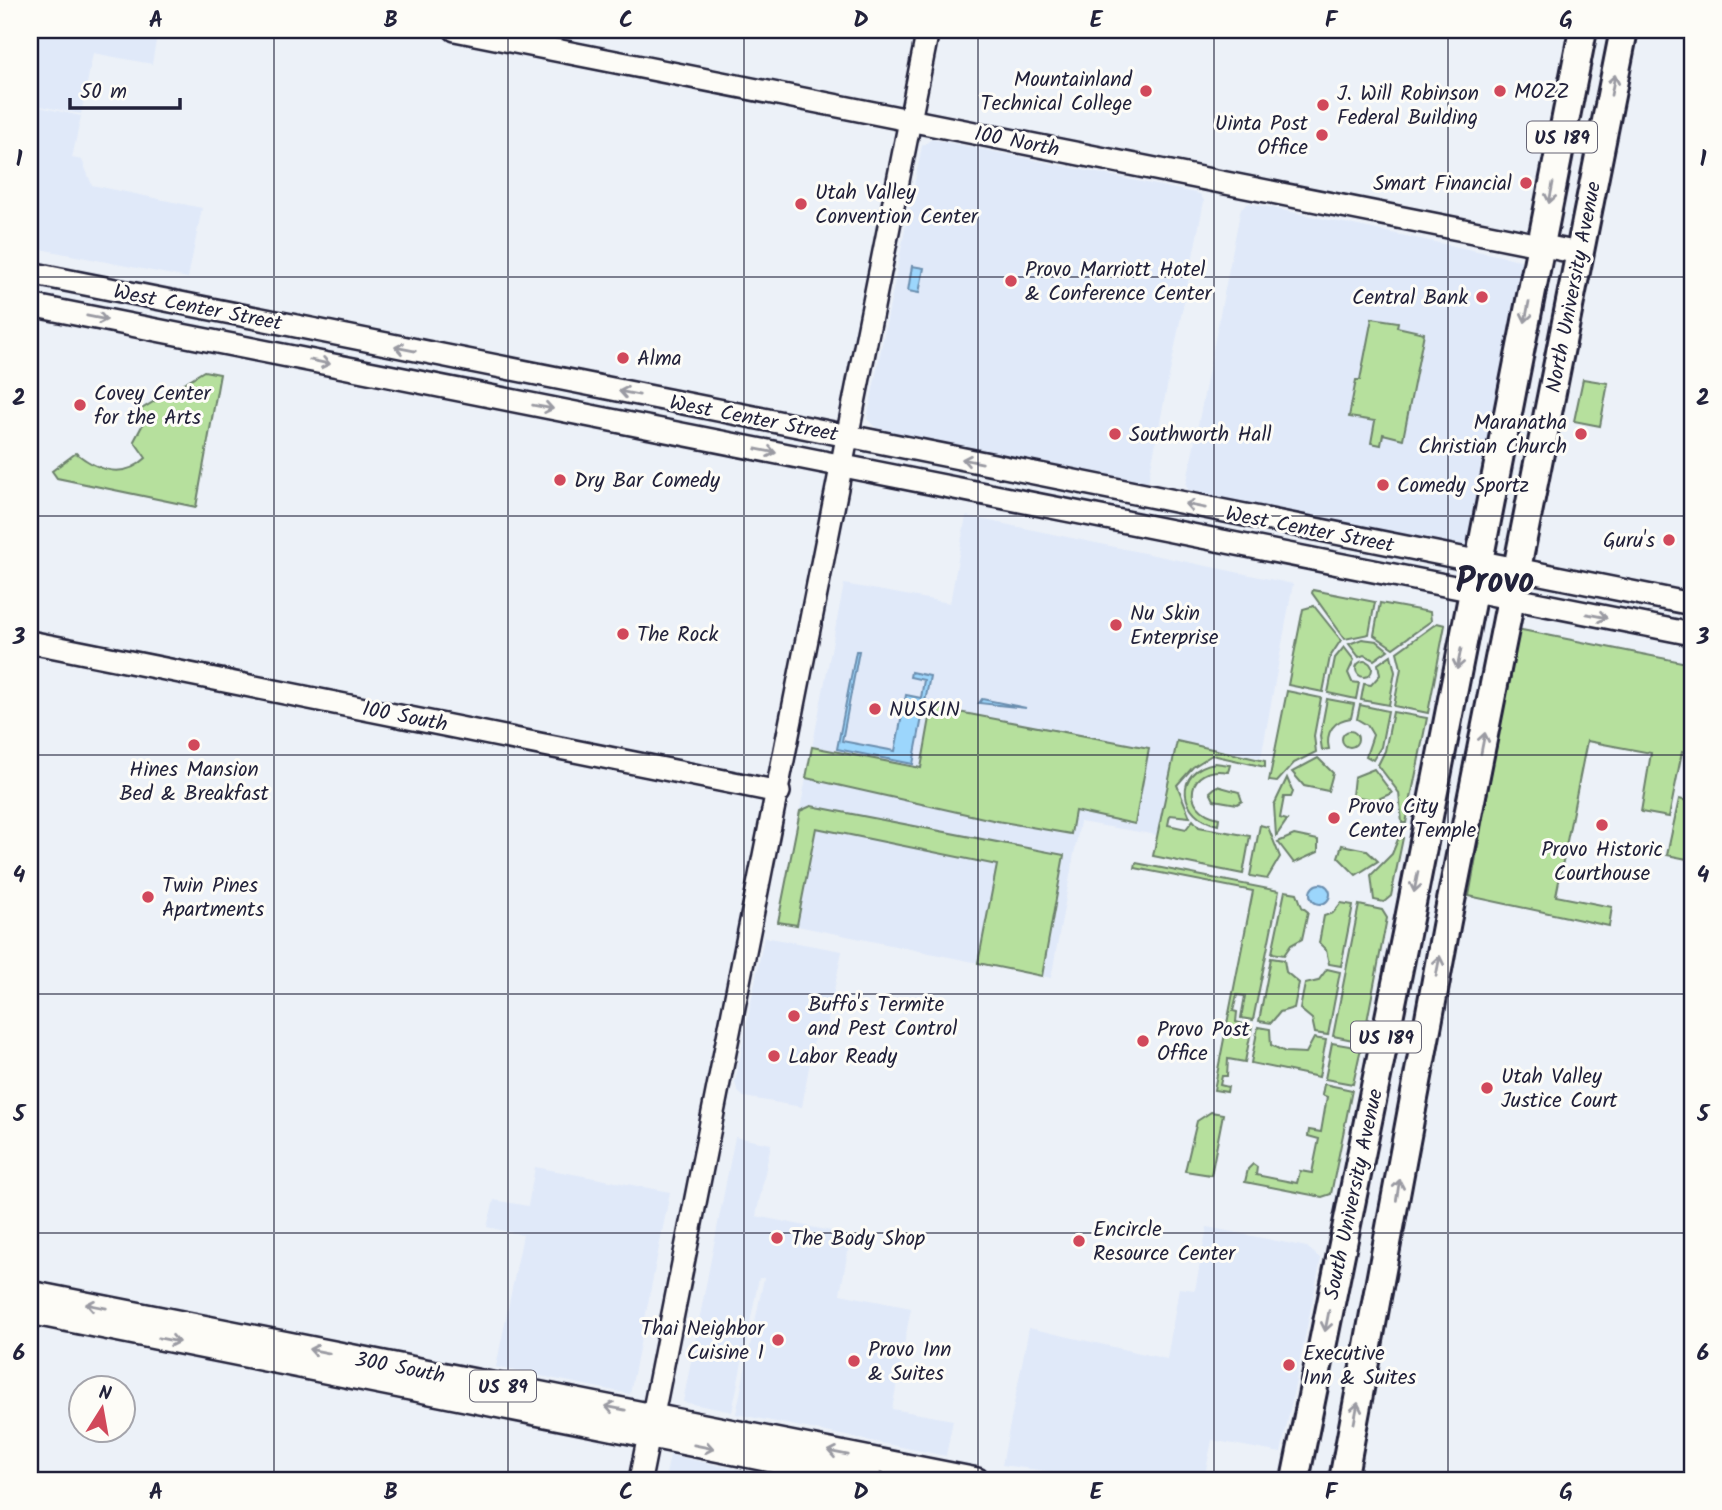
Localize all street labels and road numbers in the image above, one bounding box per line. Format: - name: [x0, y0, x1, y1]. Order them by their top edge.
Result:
- street label: 100 North: [971, 118, 1062, 167]
- road number: US 189: [1527, 122, 1597, 153]
- street label: North University Avenue: [1538, 178, 1611, 396]
- street label: West Center Street: [111, 276, 286, 341]
- street label: West Center Street: [667, 387, 842, 452]
- street label: West Center Street: [1223, 498, 1398, 563]
- street label: 100 South: [359, 693, 450, 742]
- road number: US 189: [1351, 1021, 1421, 1052]
- street label: South University Avenue: [1316, 1085, 1393, 1303]
- street label: 300 South: [352, 1344, 448, 1393]
- road number: US 89: [470, 1370, 536, 1402]

